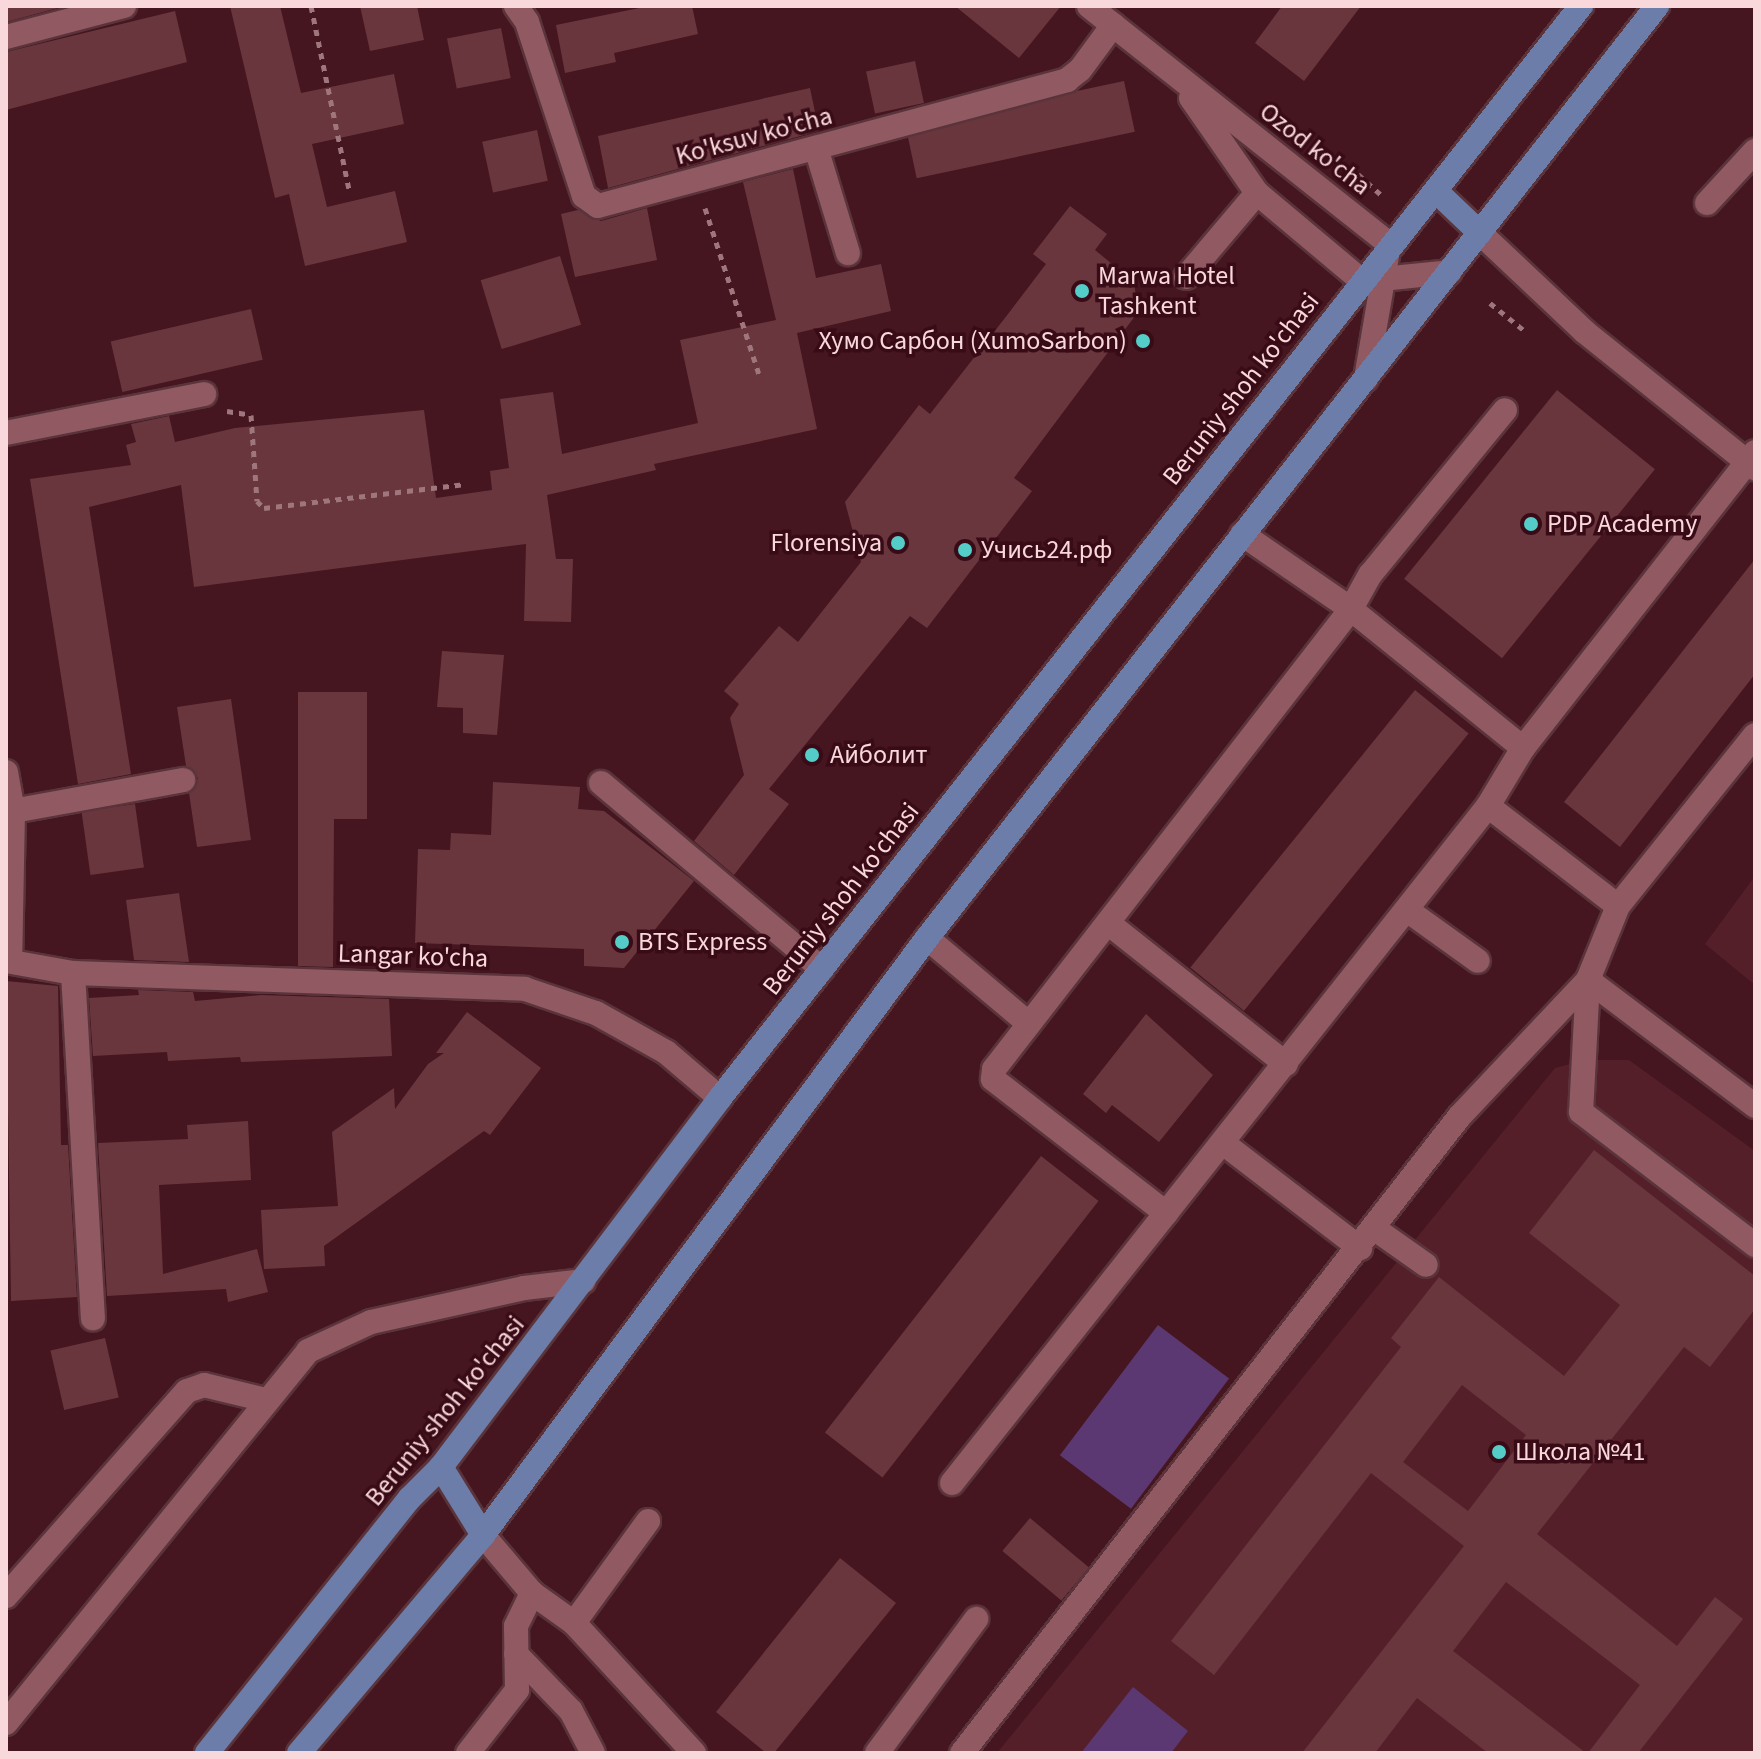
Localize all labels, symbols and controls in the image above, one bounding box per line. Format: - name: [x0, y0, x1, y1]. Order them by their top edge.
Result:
- street label: Ozod ko'cha: [1253, 96, 1377, 202]
- street label: Ko'ksuv ko'cha: [672, 100, 836, 172]
- place label: Marwa Hotel Tashkent: [1098, 260, 1235, 322]
- marker: Marwa Hotel Tashkent: [1073, 282, 1091, 300]
- street label: Beruniy shoh ko'chasi: [1156, 287, 1326, 491]
- place label: Хумо Сарбон (XumoSarbon): [818, 325, 1127, 357]
- marker: Хумо Сарбон (XumoSarbon): [1134, 332, 1152, 350]
- place label: PDP Academy: [1547, 508, 1697, 540]
- marker: PDP Academy: [1522, 515, 1540, 533]
- place label: Florensiya: [771, 527, 882, 559]
- marker: Florensiya: [889, 534, 907, 552]
- place label: Учись24.рф: [981, 534, 1112, 566]
- marker: Учись24.рф: [956, 541, 974, 559]
- place label: Айболит: [830, 739, 928, 771]
- marker: Айболит: [801, 744, 823, 766]
- street label: Beruniy shoh ko'chasi: [756, 797, 926, 1001]
- place label: BTS Express: [638, 926, 767, 958]
- marker: BTS Express: [613, 933, 631, 951]
- street label: Langar ko'cha: [337, 938, 489, 974]
- street label: Beruniy shoh ko'chasi: [359, 1310, 531, 1512]
- place label: Школа №41: [1515, 1436, 1645, 1468]
- marker: Школа №41: [1490, 1443, 1508, 1461]

